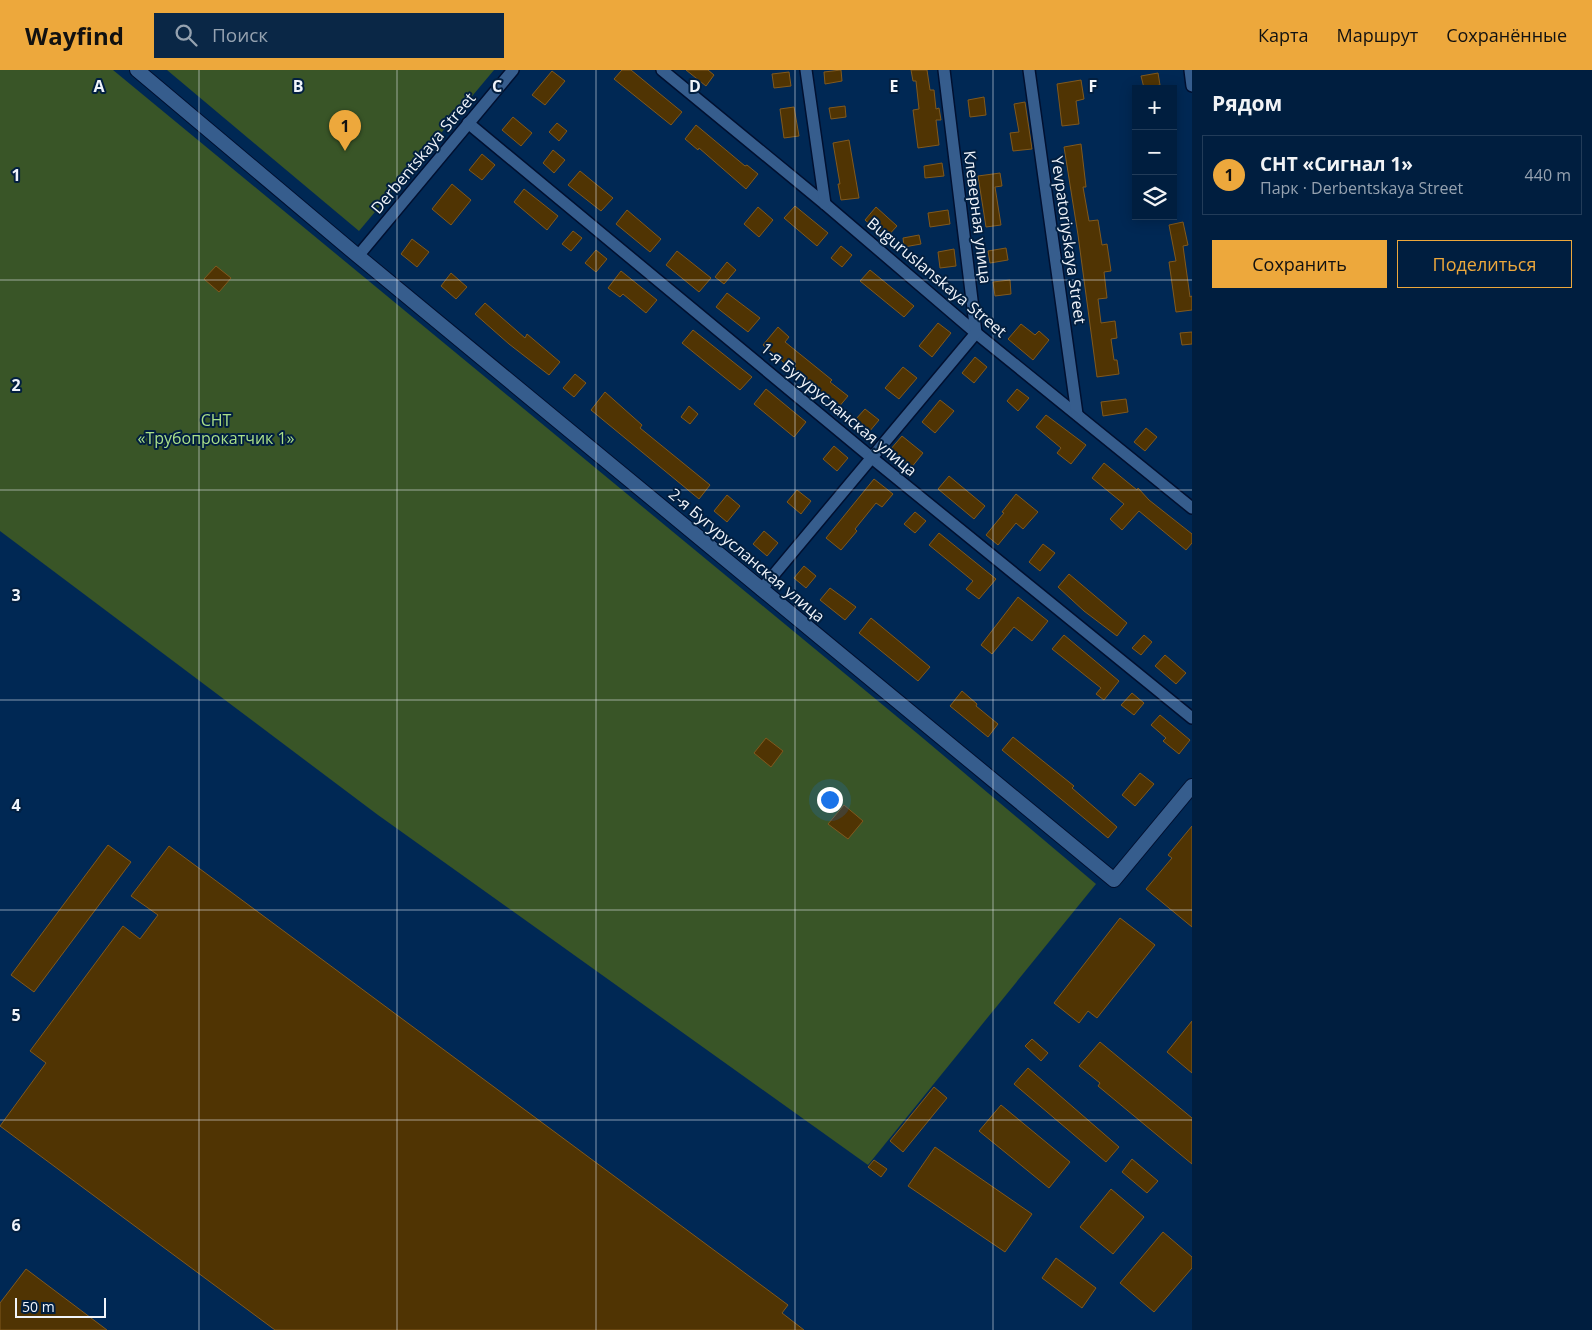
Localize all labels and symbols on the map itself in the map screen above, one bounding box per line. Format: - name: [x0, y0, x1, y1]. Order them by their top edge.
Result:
- text: A: [93, 75, 105, 97]
- text: B: [293, 75, 303, 97]
- text: C: [492, 75, 502, 97]
- text: D: [689, 75, 701, 97]
- text: E: [890, 75, 899, 97]
- text: F: [1089, 75, 1097, 97]
- street label: Derbentskaya Street: [366, 87, 480, 218]
- pin: 1: [329, 110, 361, 151]
- street label: Клеверная улица: [959, 149, 997, 285]
- street label: Yevpatoriyskaya Street: [1046, 155, 1092, 326]
- text: 1: [11, 164, 21, 186]
- street label: Buguruslanskaya Street: [862, 212, 1012, 342]
- street label: 1-я Бугурусланская улица: [756, 337, 922, 481]
- text: 2: [11, 374, 21, 396]
- park label: СНТ «Трубопрокатчик 1»: [137, 409, 295, 449]
- street label: 2-я Бугурусланская улица: [664, 483, 830, 627]
- text: 3: [11, 584, 21, 606]
- your location: [817, 787, 843, 813]
- text: 4: [11, 794, 21, 816]
- text: 5: [11, 1004, 21, 1026]
- text: 6: [11, 1214, 21, 1236]
- scale bar: [15, 1295, 106, 1318]

